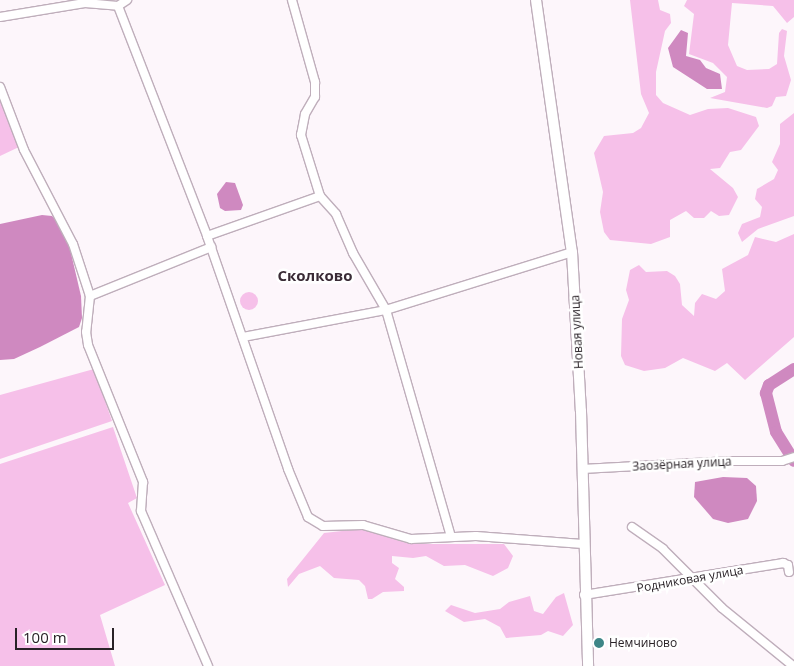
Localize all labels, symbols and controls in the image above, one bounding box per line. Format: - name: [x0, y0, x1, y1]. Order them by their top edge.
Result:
- district label: Сколково: [277, 267, 353, 285]
- street label: Новая улица: [568, 295, 586, 369]
- street label: Заозёрная улица: [632, 454, 732, 474]
- street label: Родниковая улица: [636, 563, 744, 595]
- scale bar: [18, 618, 116, 650]
- text: 100 m: [23, 627, 67, 647]
- place label: Немчиново: [609, 636, 677, 650]
- marker: Немчиново: [593, 637, 605, 649]

